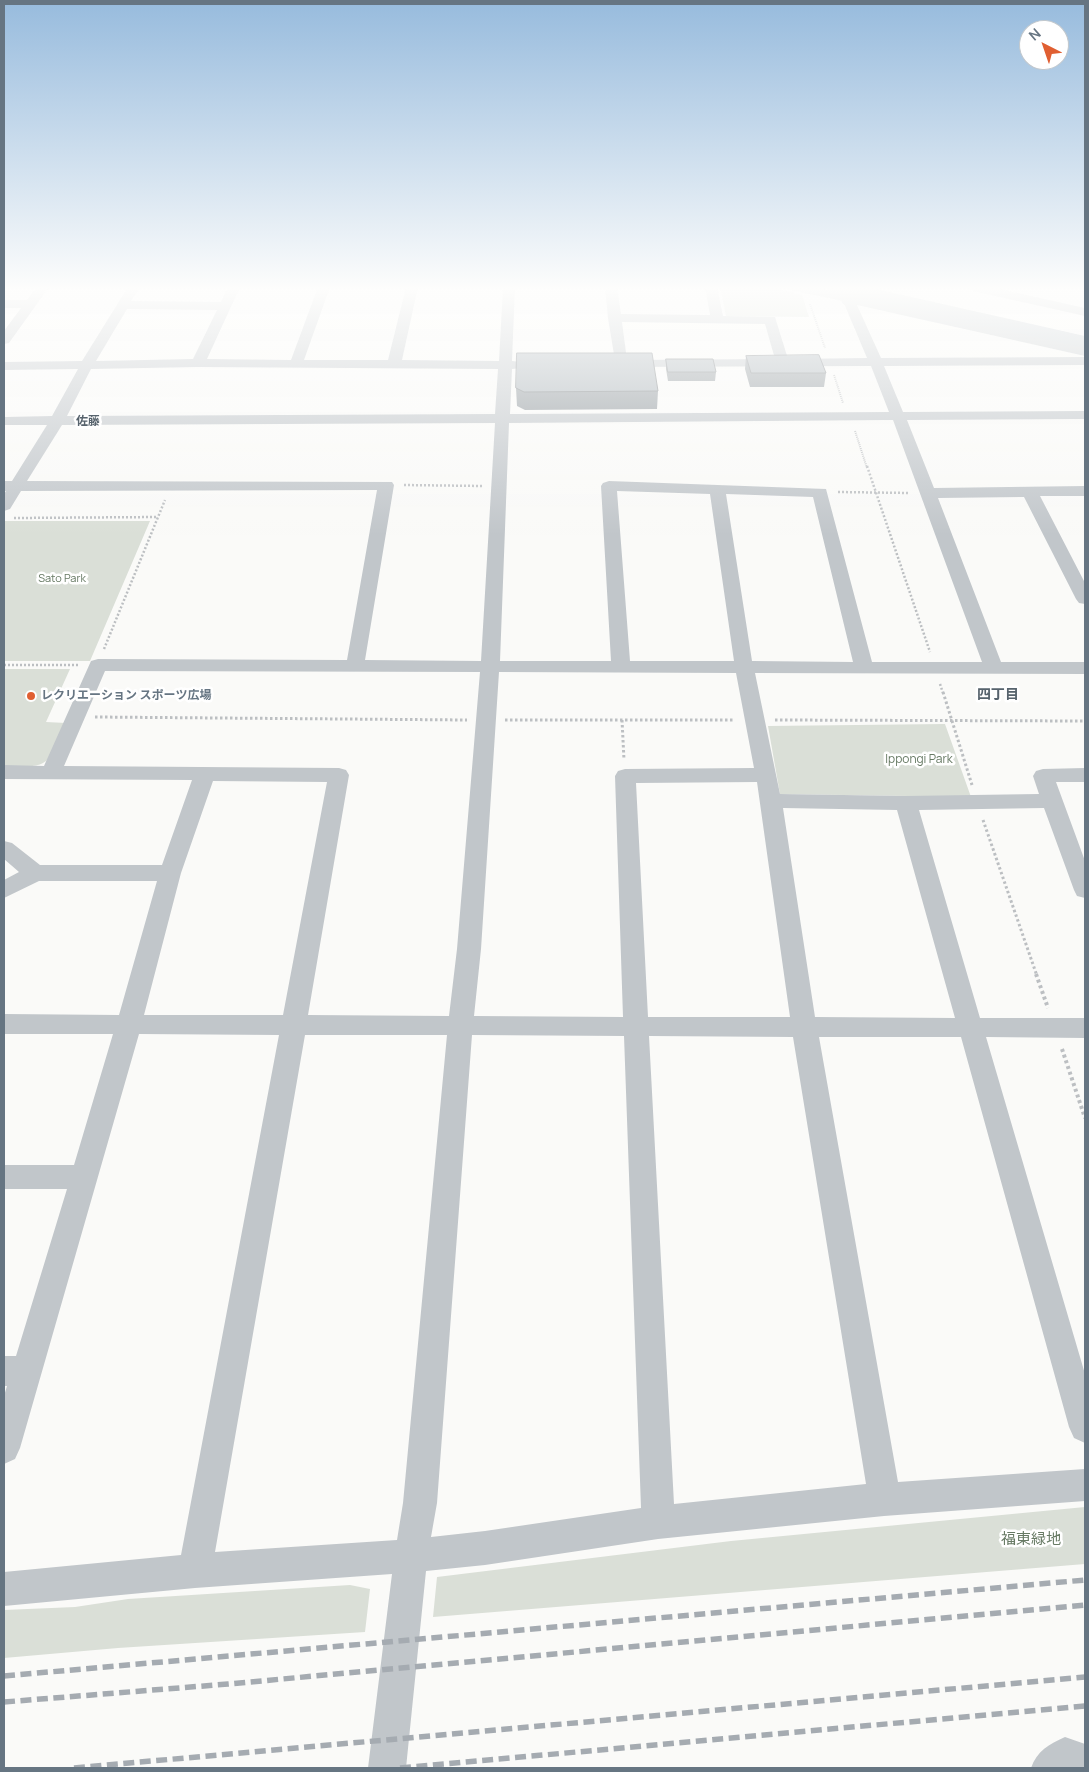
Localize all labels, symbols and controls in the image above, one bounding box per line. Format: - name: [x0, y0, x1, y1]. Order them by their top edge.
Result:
- north arrow: [1019, 20, 1069, 70]
- text: N: [1024, 24, 1045, 45]
- district label: 佐藤: [76, 415, 100, 429]
- park label: Sato Park: [38, 572, 86, 586]
- district label: 四丁目: [977, 687, 1019, 703]
- place label: レクリエーション スポーツ広場: [41, 689, 211, 703]
- marker: レクリエーション スポーツ広場: [25, 690, 37, 702]
- park label: Ippongi Park: [885, 753, 953, 767]
- park label: 福東緑地: [1001, 1531, 1061, 1549]

